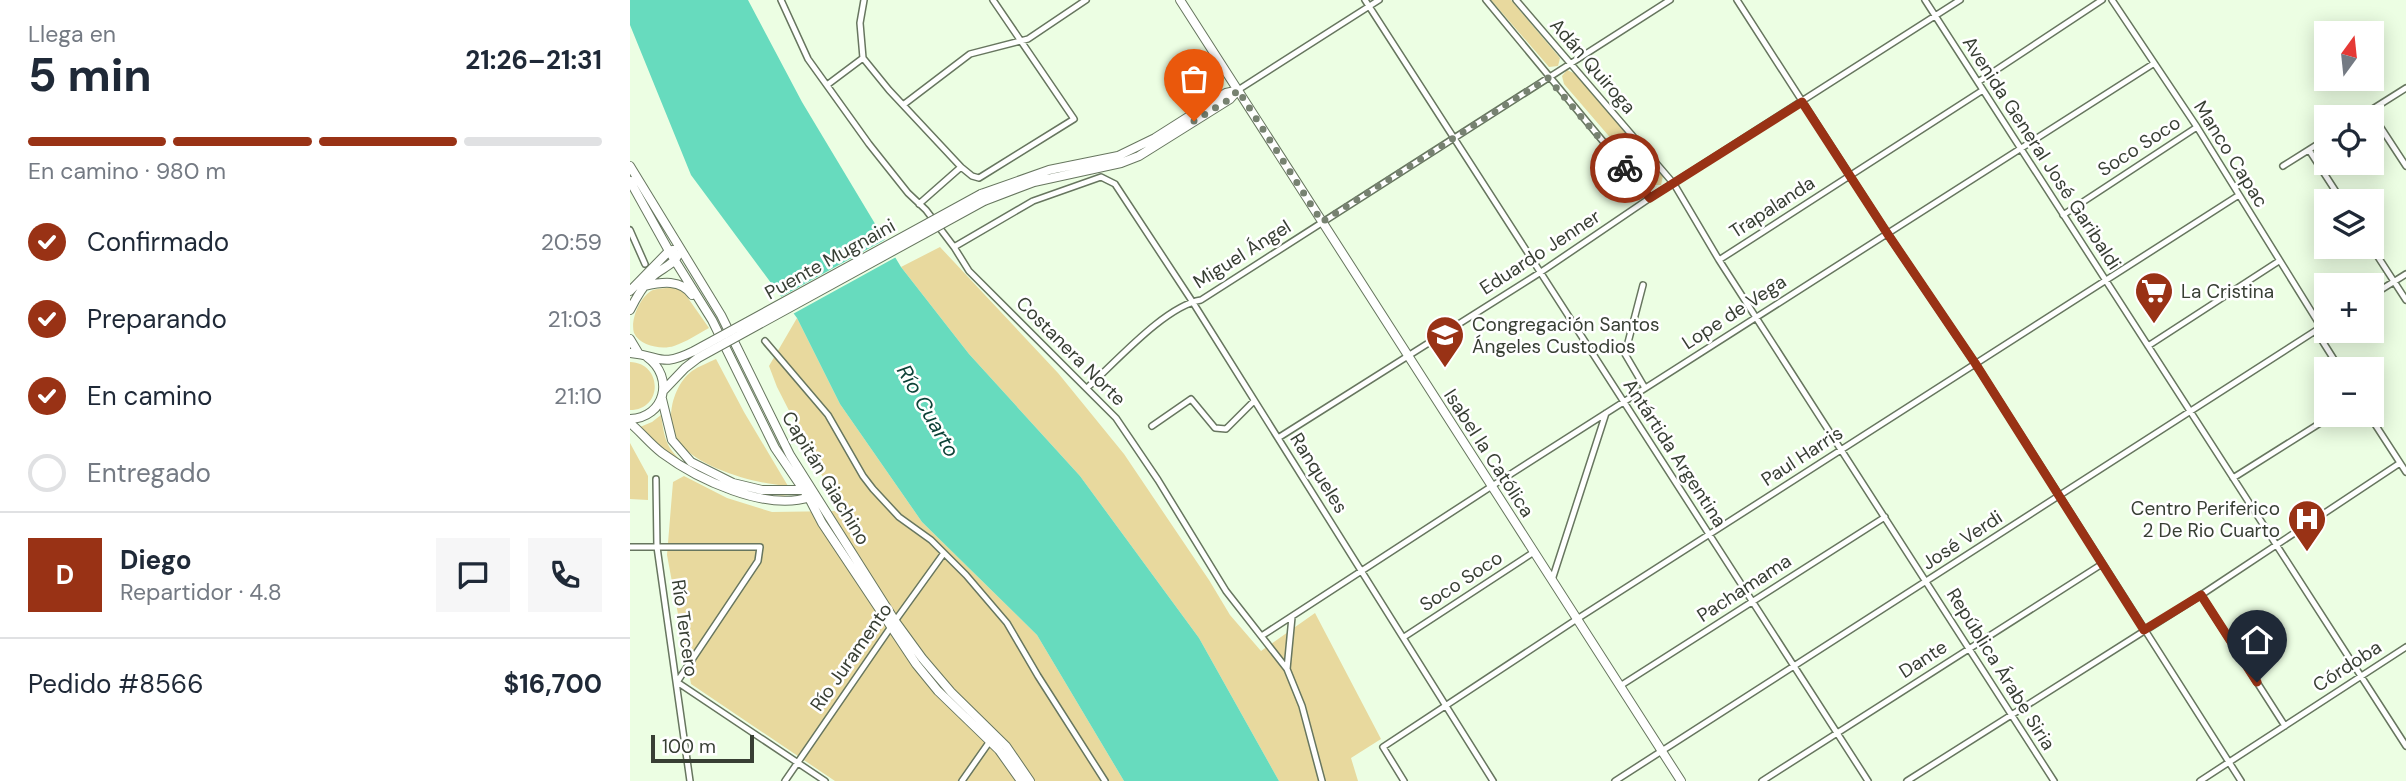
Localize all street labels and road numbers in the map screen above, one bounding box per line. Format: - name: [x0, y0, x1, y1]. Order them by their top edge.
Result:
- street label: Adán Quiroga: [1545, 13, 1641, 119]
- street label: Avenida General José Garibaldi: [1957, 31, 2127, 275]
- street label: Manco Capac: [2188, 96, 2274, 212]
- street label: Soco Soco: [2093, 110, 2185, 182]
- street label: Trapalanda: [1725, 170, 1819, 244]
- street label: Eduardo Jenner: [1475, 204, 1605, 300]
- street label: Puente Mugnaini: [760, 213, 900, 305]
- street label: Miguel Ángel: [1188, 214, 1296, 294]
- street label: Lope de Vega: [1677, 269, 1791, 355]
- street label: Costanera Norte: [1011, 291, 1131, 411]
- street label: Antártida Argentina: [1618, 374, 1732, 532]
- street label: Isabel la Católica: [1438, 384, 1540, 522]
- street label: Capitán Giachino: [776, 406, 876, 550]
- street label: Paul Harris: [1756, 420, 1848, 492]
- street label: Ranqueles: [1284, 428, 1354, 518]
- street label: José Verdi: [1917, 505, 2007, 575]
- street label: Soco Soco: [1415, 545, 1507, 617]
- street label: Pachamama: [1692, 548, 1796, 628]
- street label: Río Tercero: [666, 578, 704, 678]
- street label: República Árabe Siria: [1941, 583, 2061, 755]
- street label: Río Juramento: [804, 598, 898, 716]
- street label: Dante: [1894, 634, 1952, 684]
- street label: Córdoba: [2308, 635, 2386, 697]

